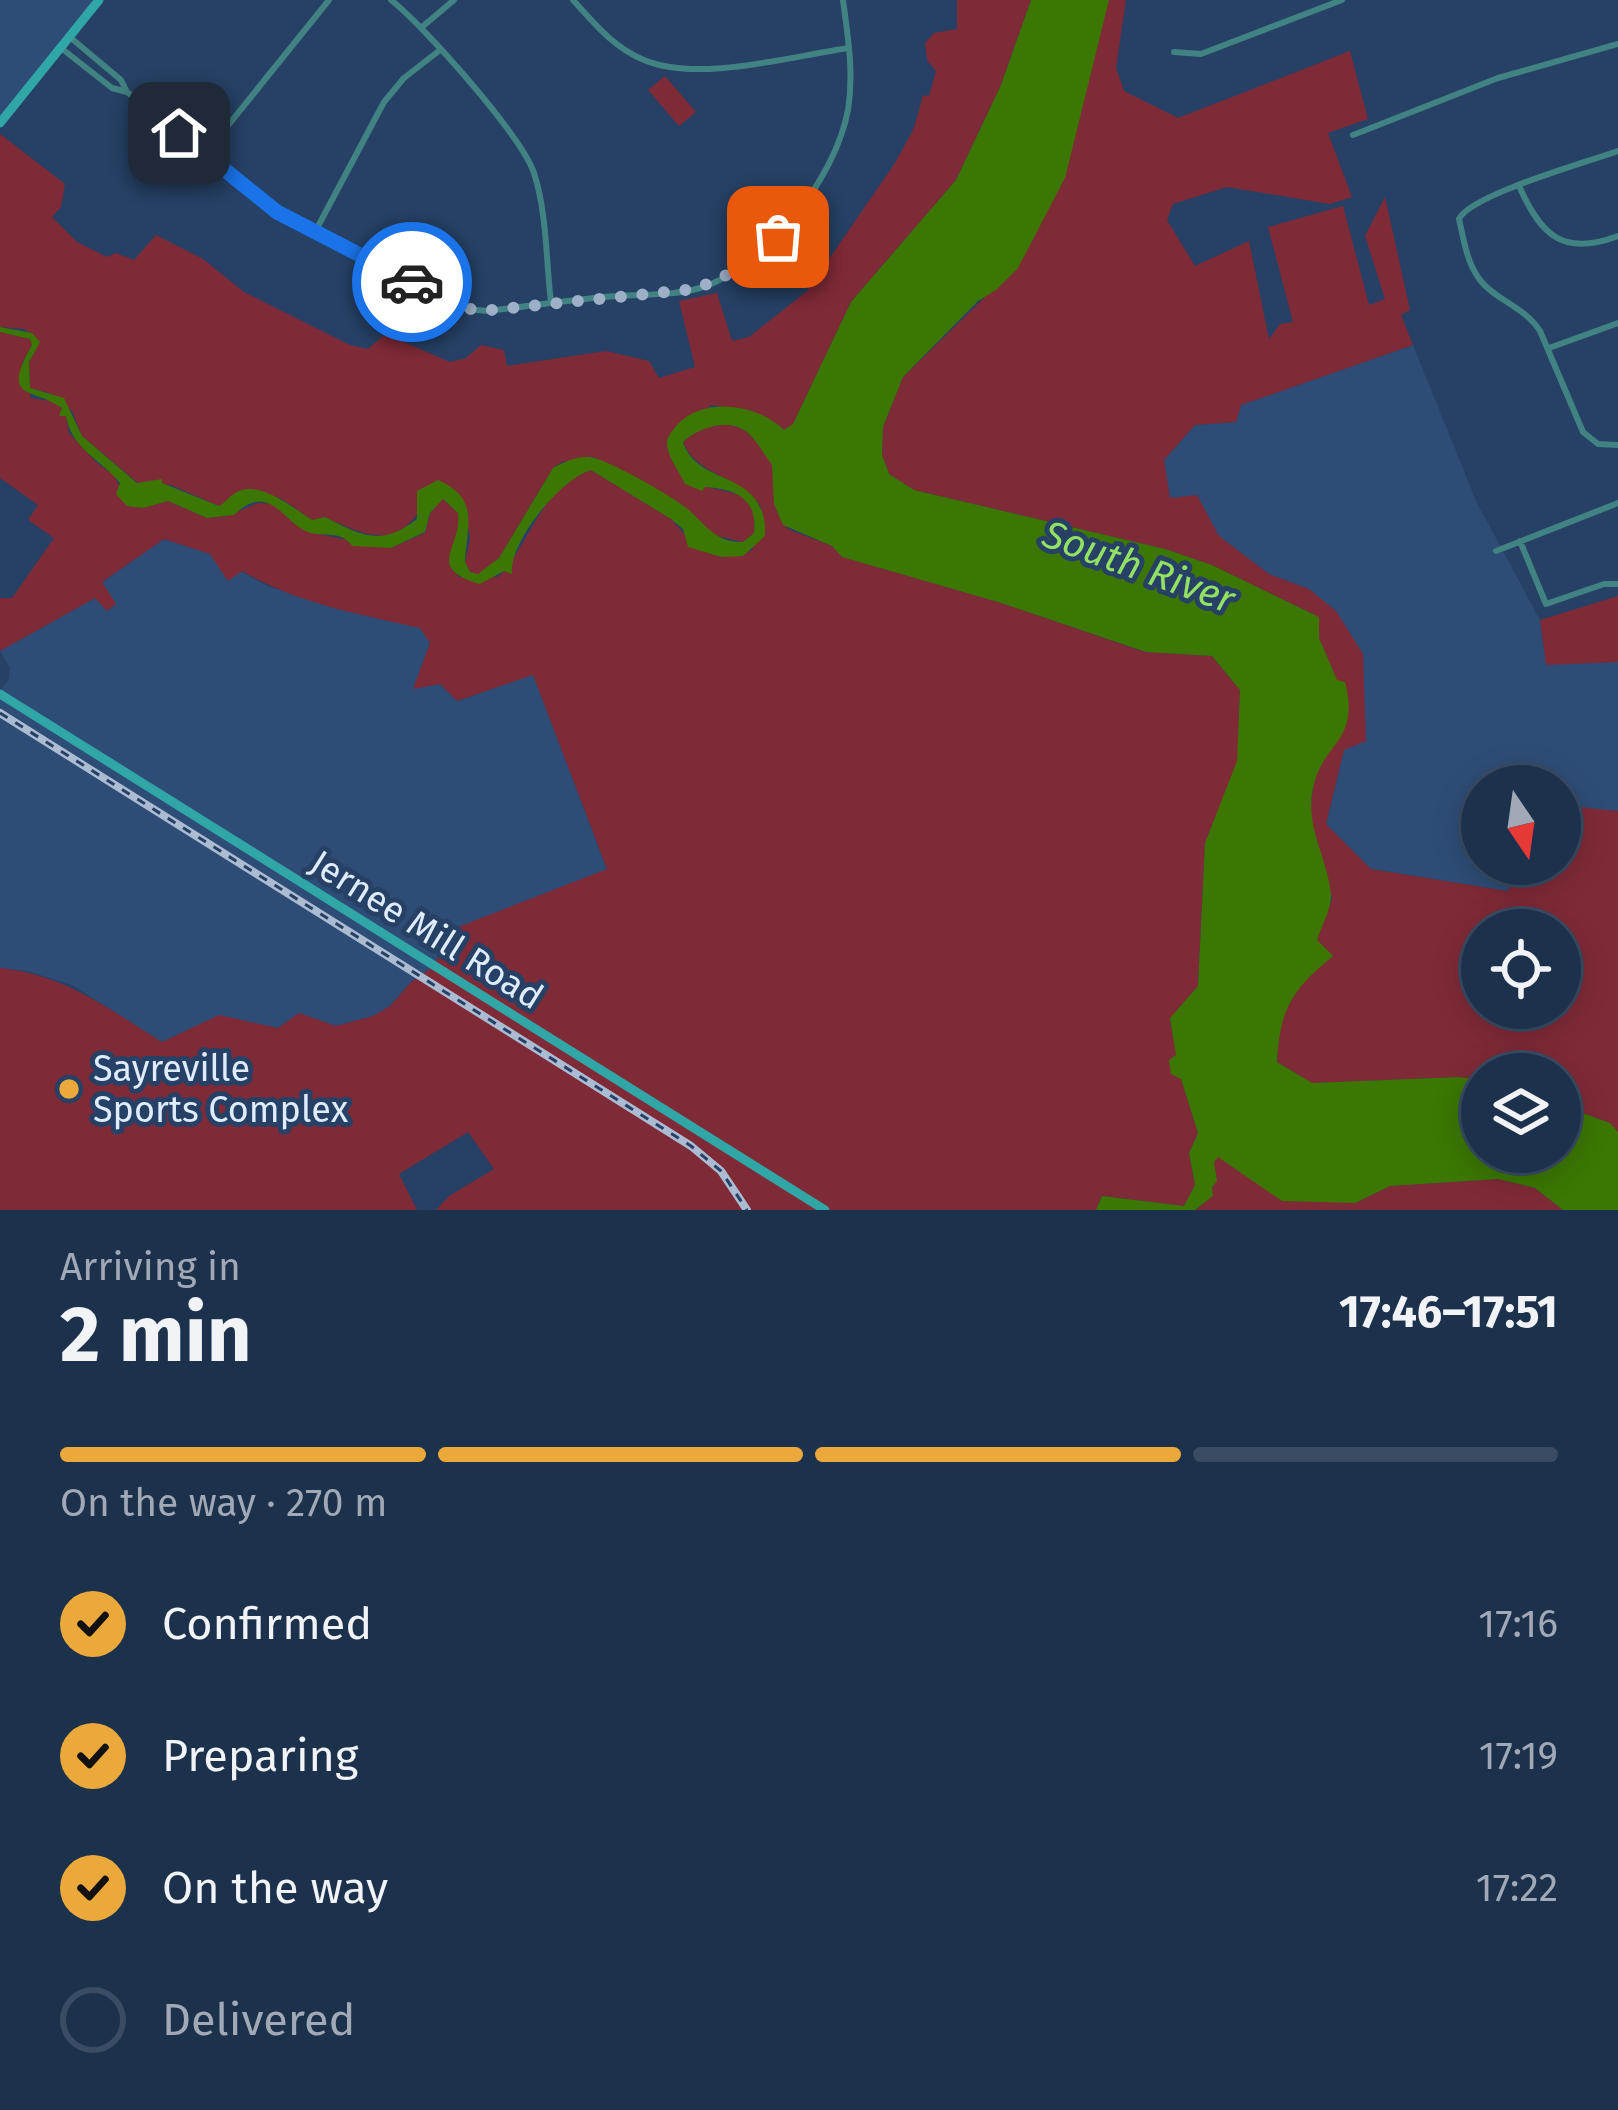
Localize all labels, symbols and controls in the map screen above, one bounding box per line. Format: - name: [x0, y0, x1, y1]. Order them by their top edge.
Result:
- pin: [128, 82, 230, 184]
- icon: home: [146, 100, 212, 166]
- pin: [727, 186, 829, 288]
- icon: bag: [745, 204, 811, 270]
- courier: [352, 222, 472, 342]
- icon: car: [379, 249, 445, 315]
- water label: South River: [1036, 511, 1242, 623]
- north arrow: [1461, 765, 1581, 885]
- map controls: [1461, 765, 1581, 1173]
- street label: Jernee Mill Road: [302, 841, 551, 1019]
- button: locate: [1461, 909, 1581, 1029]
- place label: Sayreville Sports Complex: [93, 1047, 349, 1132]
- button: layers: [1461, 1053, 1581, 1173]
- marker: Sayreville Sports Complex: [56, 1076, 82, 1102]
- text: Arriving in: [60, 1244, 241, 1290]
- text: 17:46–17:51: [1339, 1285, 1558, 1339]
- text: 2 min: [60, 1288, 252, 1382]
- text: On the way · 270 m: [60, 1480, 387, 1526]
- icon: check: [60, 1591, 126, 1657]
- text: Confirmed: [162, 1597, 372, 1651]
- text: 17:16: [1478, 1601, 1558, 1647]
- icon: check: [60, 1723, 126, 1789]
- text: Preparing: [162, 1729, 358, 1783]
- text: 17:19: [1479, 1733, 1558, 1779]
- icon: check: [60, 1855, 126, 1921]
- text: On the way: [162, 1861, 388, 1915]
- text: 17:22: [1476, 1865, 1558, 1911]
- text: Delivered: [162, 1993, 355, 2047]

